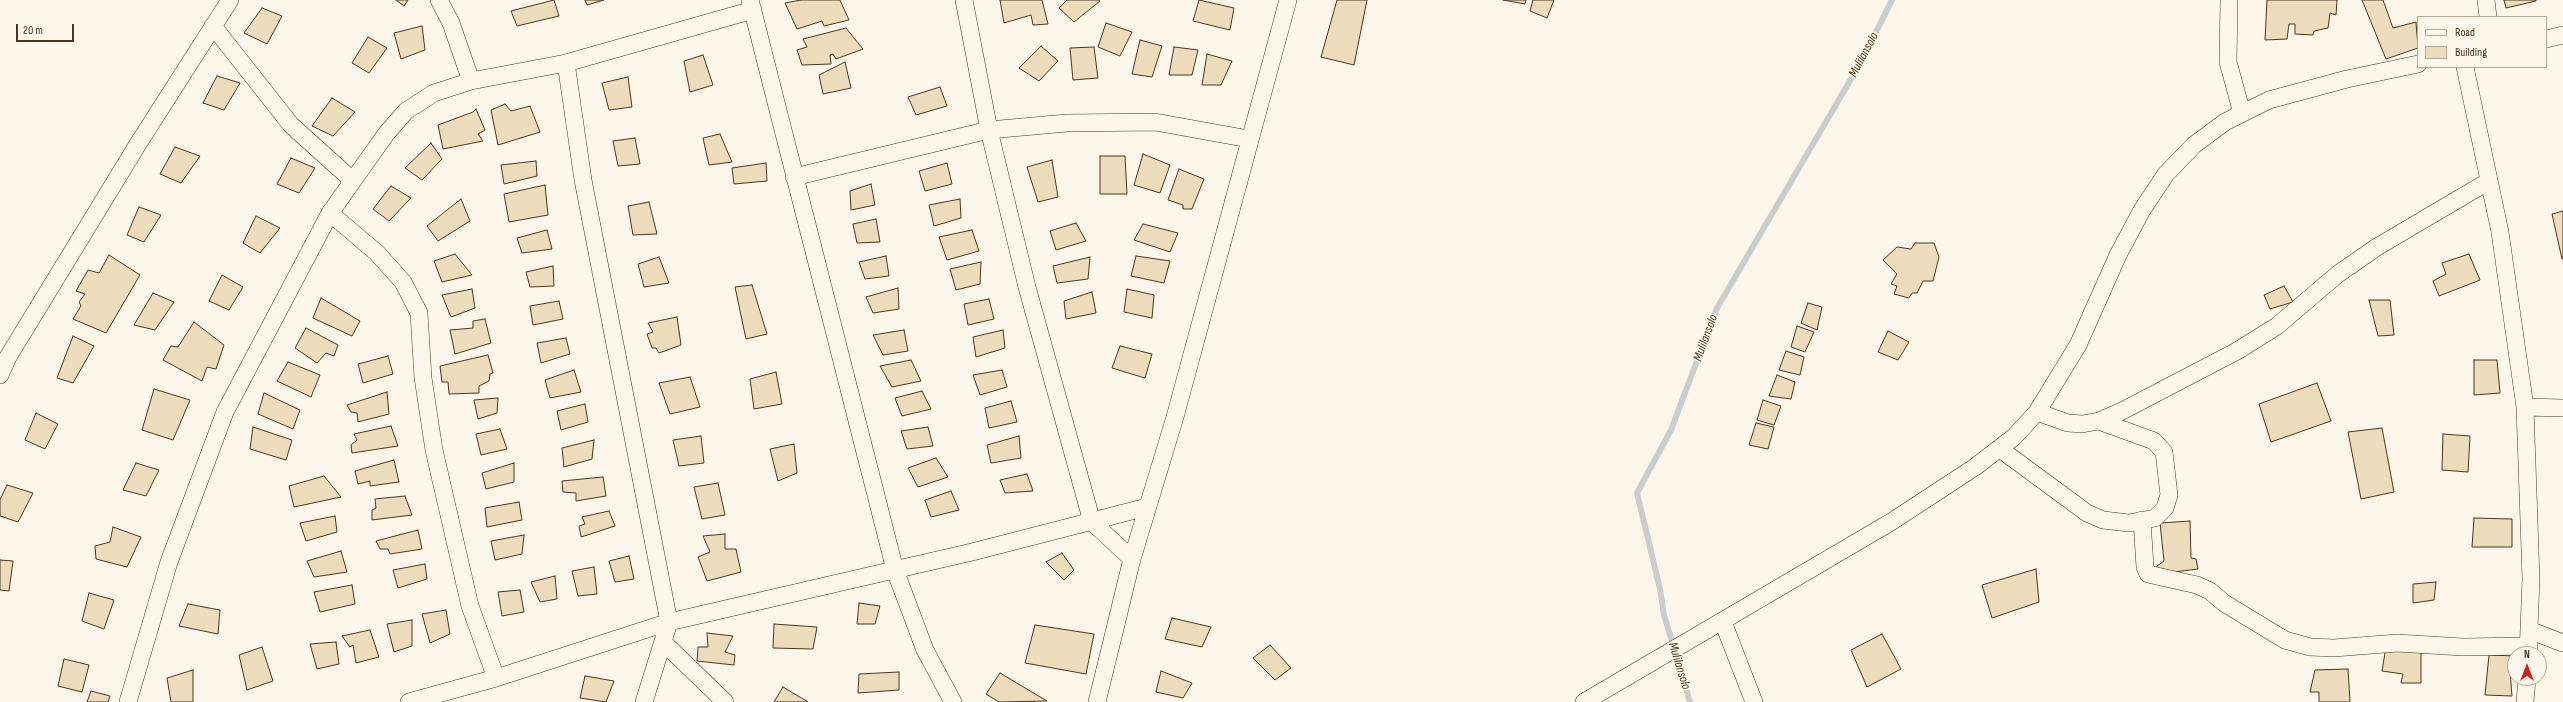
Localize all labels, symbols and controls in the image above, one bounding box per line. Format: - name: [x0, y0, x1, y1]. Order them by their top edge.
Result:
- scale bar: [18, 16, 76, 42]
- legend: [2417, 16, 2547, 68]
- text: 20 m: [23, 23, 43, 38]
- text: Road: [2455, 25, 2475, 40]
- water label: Mulilansolo: [1846, 30, 1882, 80]
- text: Building: [2455, 45, 2487, 60]
- water label: Mulilansolo: [1690, 313, 1722, 363]
- water label: Mulilansolo: [1664, 641, 1694, 691]
- north arrow: [2507, 646, 2547, 686]
- text: N: [2524, 648, 2530, 661]

